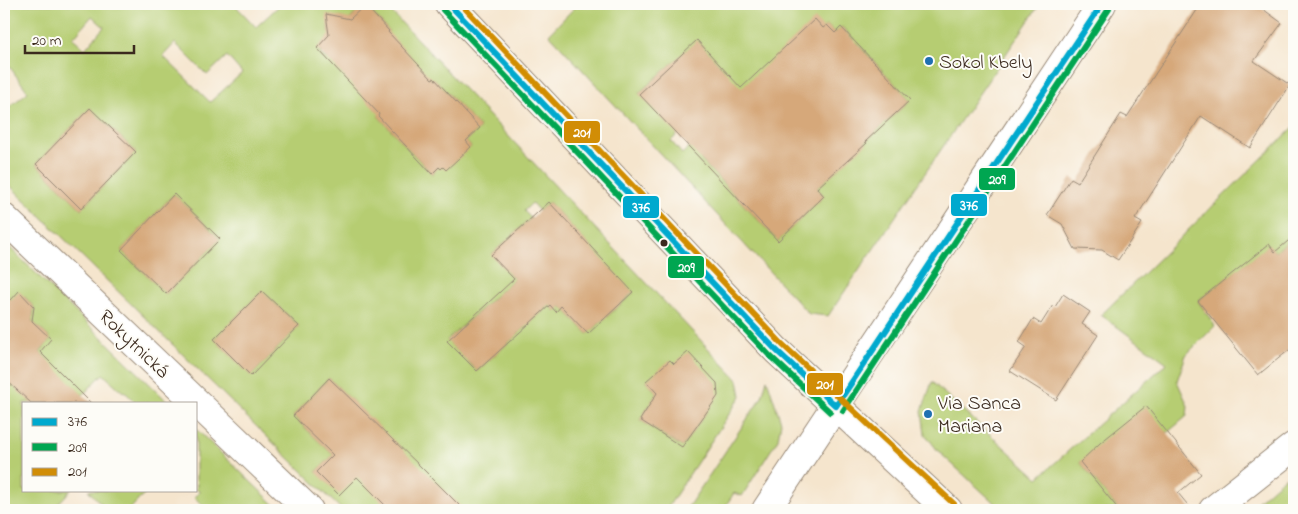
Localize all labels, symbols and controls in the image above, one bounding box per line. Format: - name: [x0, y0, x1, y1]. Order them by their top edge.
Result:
- scale bar: [25, 22, 134, 54]
- text: 20 m: [32, 30, 62, 52]
- place label: Sokol Kbely: [939, 49, 1032, 78]
- marker: Sokol Kbely: [923, 55, 935, 67]
- line badge: 201: [563, 120, 601, 144]
- text: 201: [572, 123, 591, 144]
- line badge: 209: [978, 167, 1016, 191]
- text: 209: [987, 170, 1006, 191]
- line badge: 376: [950, 193, 988, 217]
- line badge: 376: [622, 195, 660, 219]
- text: 376: [959, 196, 979, 217]
- text: 376: [631, 198, 651, 219]
- unlabelled marker: [659, 238, 669, 248]
- line badge: 209: [667, 255, 705, 279]
- text: 209: [676, 258, 695, 279]
- street label: Rokytnická: [91, 304, 175, 386]
- line badge: 201: [806, 372, 844, 396]
- text: 201: [815, 375, 834, 396]
- place label: Via Sanca Mariana: [937, 390, 1021, 442]
- legend: [22, 402, 198, 492]
- marker: Via Sanca Mariana: [922, 408, 934, 420]
- text: 376: [68, 411, 87, 433]
- text: 209: [68, 437, 87, 459]
- text: 201: [68, 461, 87, 483]

